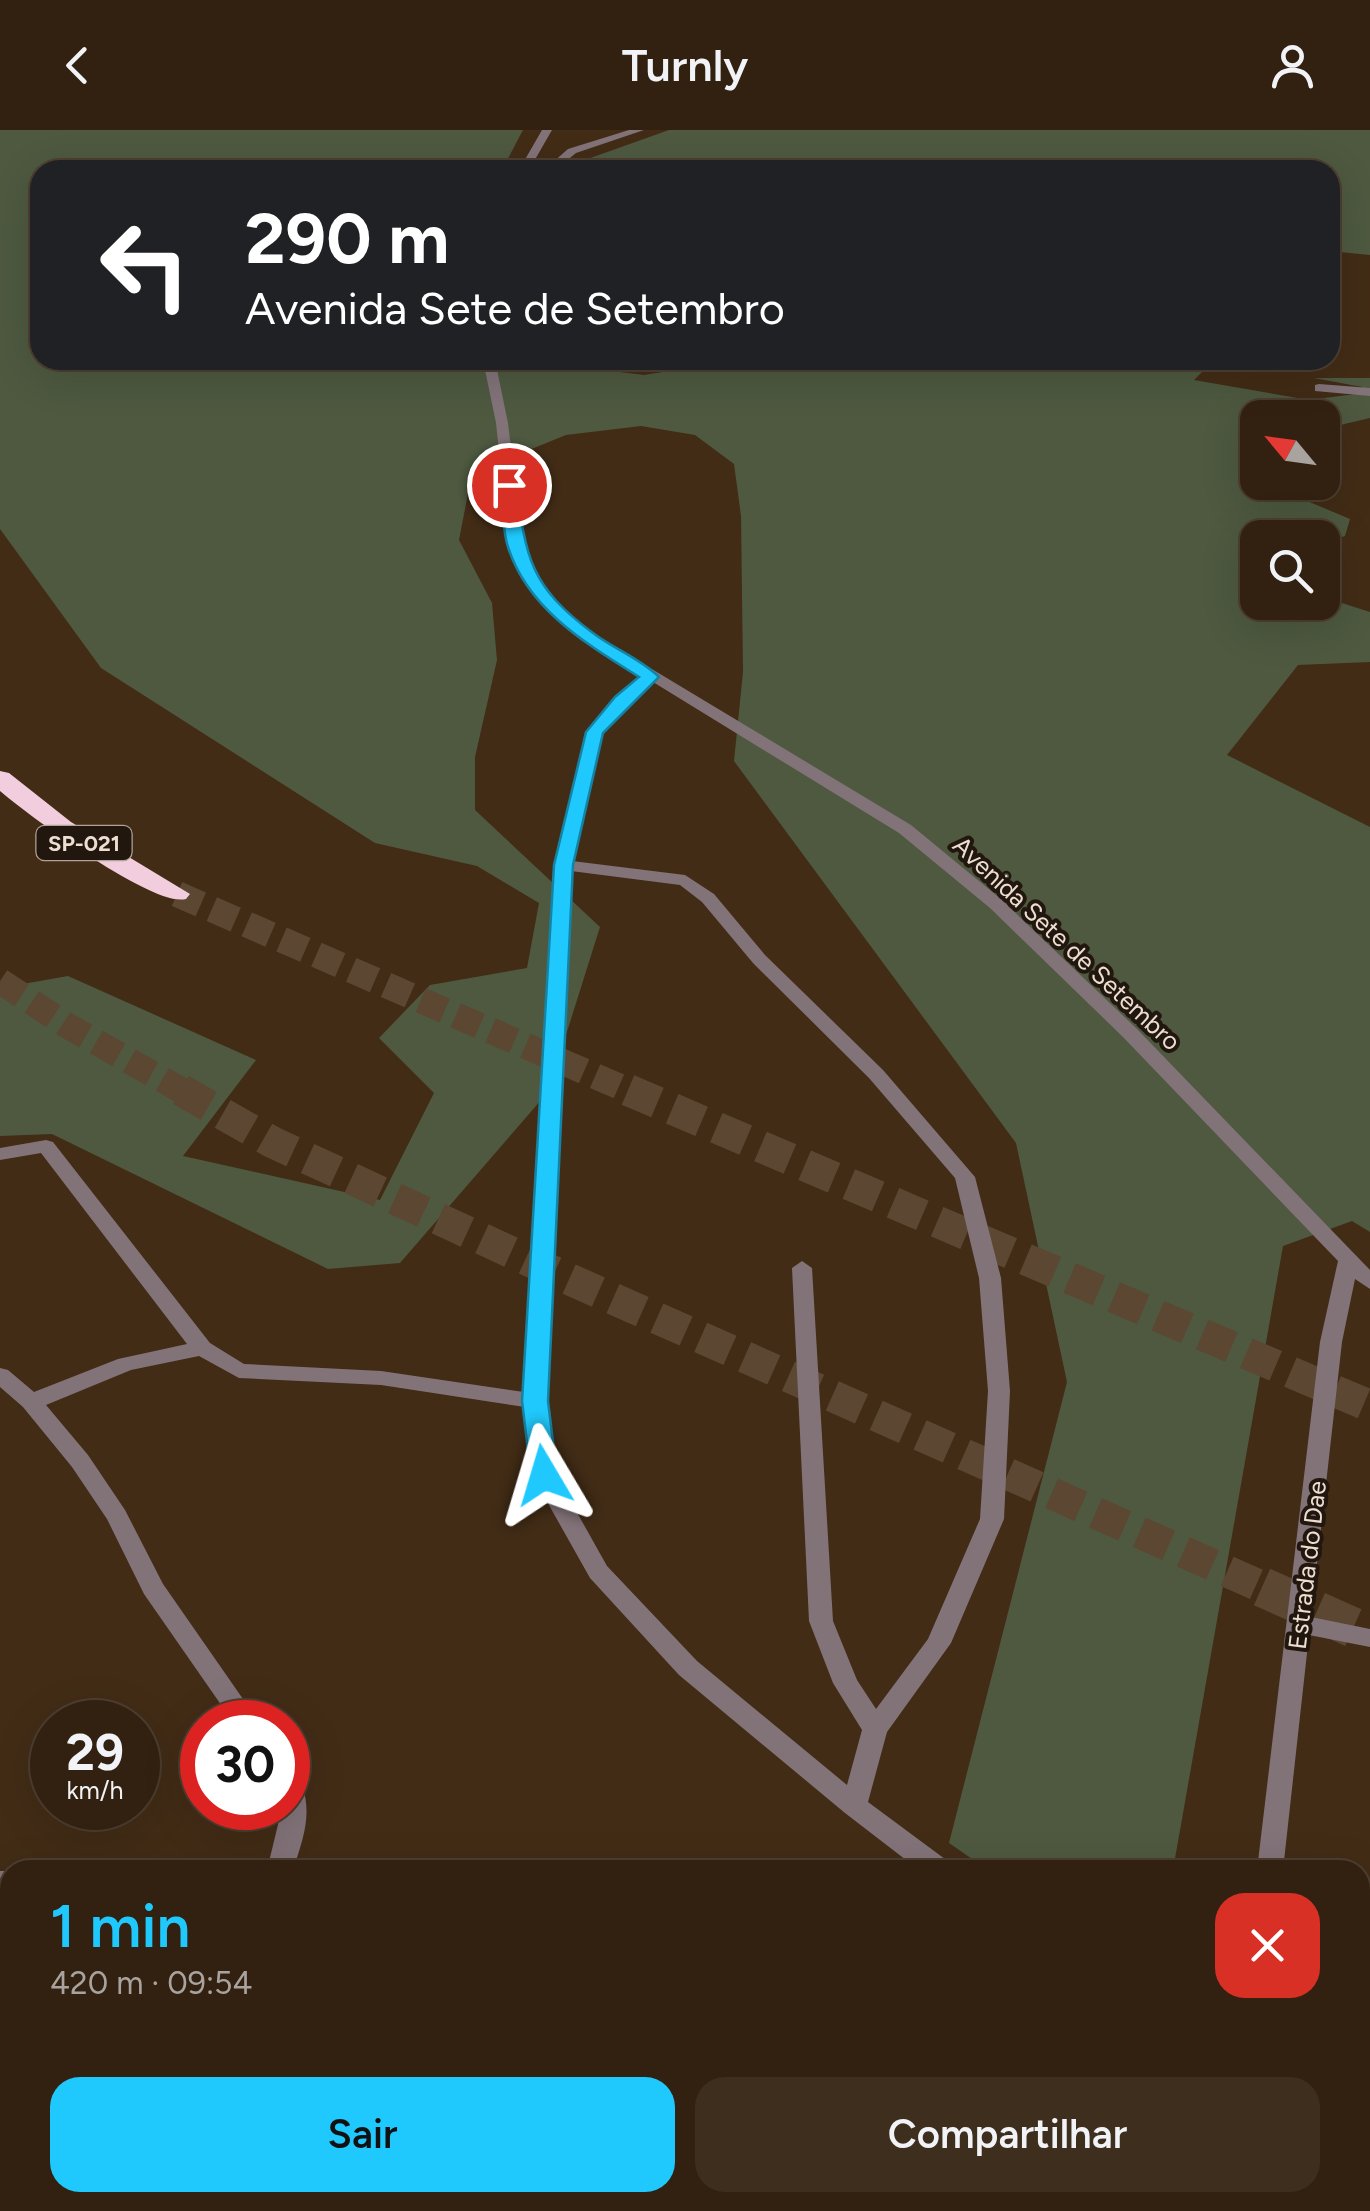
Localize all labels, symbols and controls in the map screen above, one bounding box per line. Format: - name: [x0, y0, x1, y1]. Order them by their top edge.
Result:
- icon: back: [50, 38, 105, 93]
- text: Turnly: [622, 38, 748, 92]
- icon: person: [1265, 38, 1320, 93]
- text: 290 m: [245, 196, 449, 281]
- icon: left: [80, 200, 210, 330]
- text: Avenida Sete de Setembro: [245, 281, 785, 335]
- north arrow: [1240, 400, 1340, 500]
- map controls: [1240, 400, 1340, 620]
- pin: [467, 443, 552, 528]
- icon: arrive: [482, 458, 537, 513]
- button: search: [1240, 520, 1340, 620]
- road number: SP-021: [36, 826, 132, 860]
- street label: Avenida Sete de Setembro: [947, 830, 1187, 1056]
- position arrow: [492, 1423, 596, 1527]
- street label: Estrada do Dae: [1282, 1479, 1332, 1651]
- speed limit sign: 30: [180, 1700, 310, 1830]
- text: 29: [66, 1722, 124, 1783]
- text: km/h: [66, 1775, 124, 1805]
- text: 1 min: [50, 1890, 190, 1962]
- button: close: [1215, 1893, 1320, 1998]
- text: 420 m · 09:54: [50, 1964, 252, 2002]
- button: Sair: [50, 2077, 675, 2192]
- button: Compartilhar: [695, 2077, 1320, 2192]

